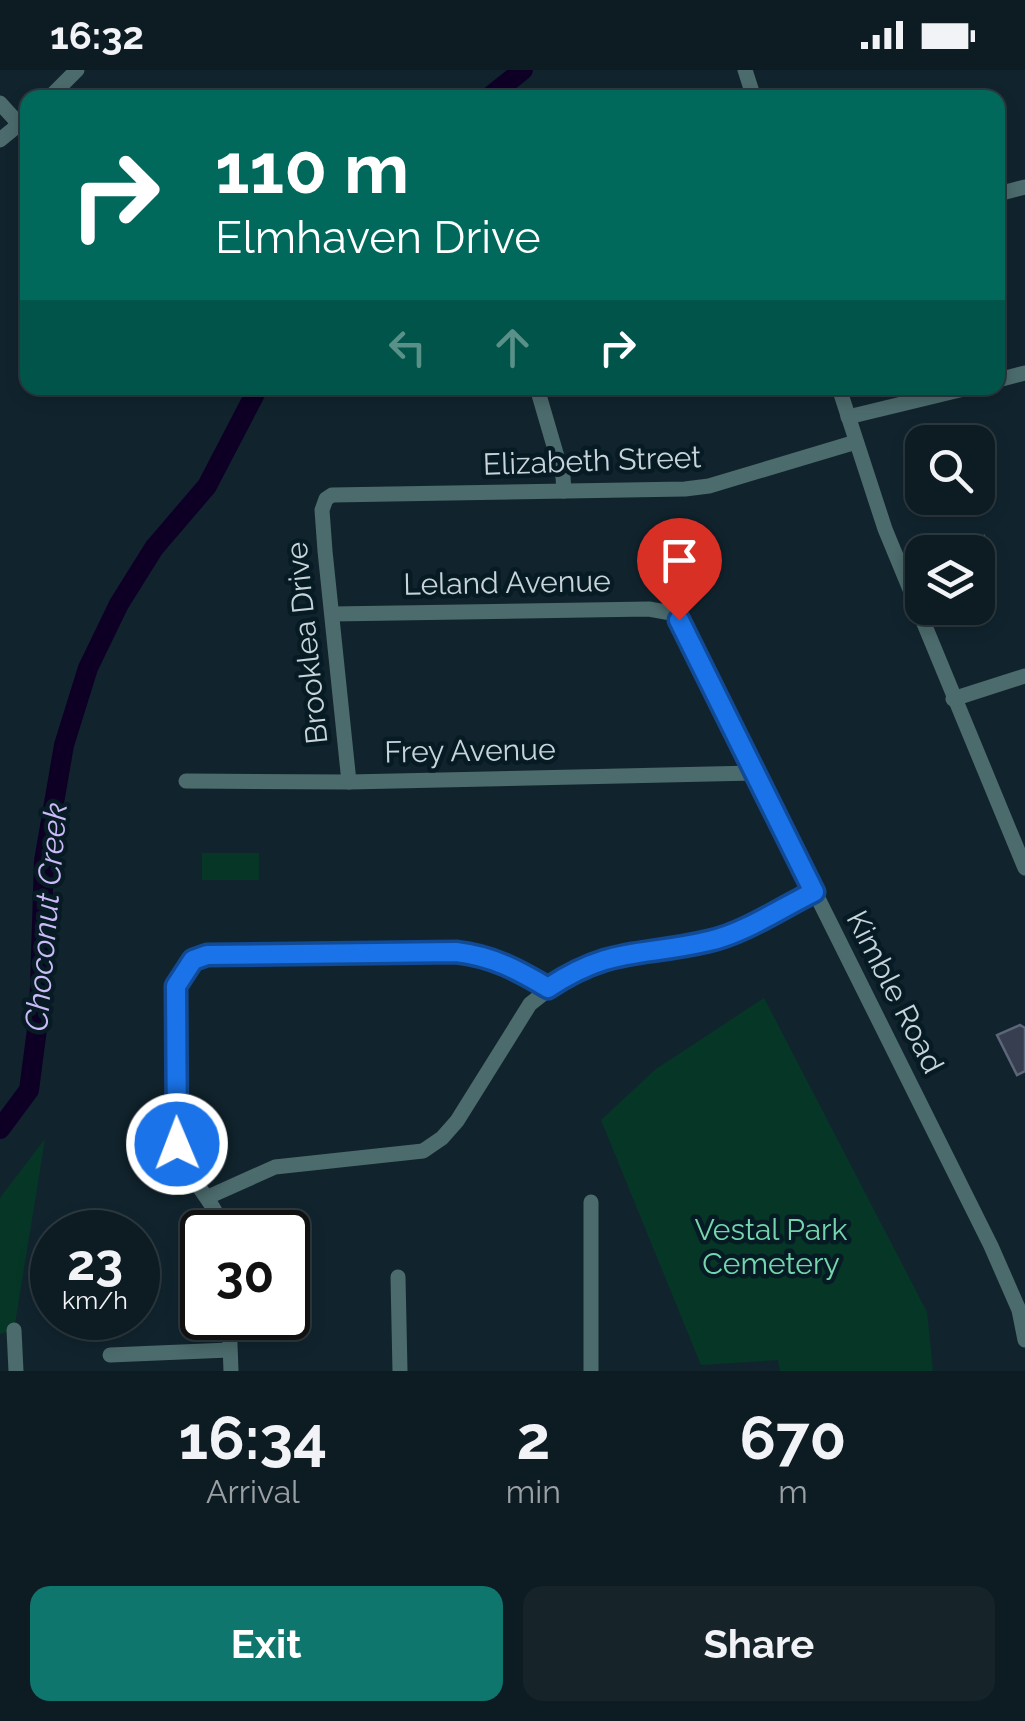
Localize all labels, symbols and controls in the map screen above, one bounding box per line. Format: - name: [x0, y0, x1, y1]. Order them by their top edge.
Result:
- text: 16:32: [50, 13, 144, 58]
- text: 110 m: [215, 127, 409, 209]
- icon: right: [50, 130, 180, 260]
- text: Elmhaven Drive: [215, 211, 541, 264]
- icon: left: [380, 320, 435, 375]
- icon: ahead: [485, 320, 540, 375]
- icon: right: [590, 320, 645, 375]
- map controls: [905, 425, 995, 625]
- button: search: [905, 425, 995, 515]
- street label: Elizabeth Street: [482, 439, 702, 482]
- pin: [637, 518, 722, 621]
- icon: arrive: [652, 533, 707, 588]
- button: layers: [905, 535, 995, 625]
- street label: Brooklea Drive: [278, 540, 335, 746]
- street label: Leland Avenue: [403, 563, 611, 602]
- street label: Frey Avenue: [384, 732, 556, 769]
- water label: Choconut Creek: [17, 801, 74, 1033]
- street label: Kimble Road: [840, 905, 951, 1079]
- position arrow: [125, 1092, 229, 1196]
- speed limit sign: 30: [180, 1210, 310, 1340]
- park label: Vestal Park Cemetery: [694, 1212, 848, 1281]
- text: 23: [67, 1233, 123, 1292]
- text: km/h: [62, 1285, 128, 1315]
- text: 16:34: [179, 1403, 327, 1473]
- text: 2: [516, 1403, 550, 1473]
- text: 670: [739, 1403, 846, 1473]
- text: Arrival: [206, 1473, 300, 1510]
- text: min: [506, 1473, 561, 1510]
- text: m: [778, 1473, 808, 1510]
- button: Exit: [30, 1586, 503, 1701]
- button: Share: [523, 1586, 995, 1701]

